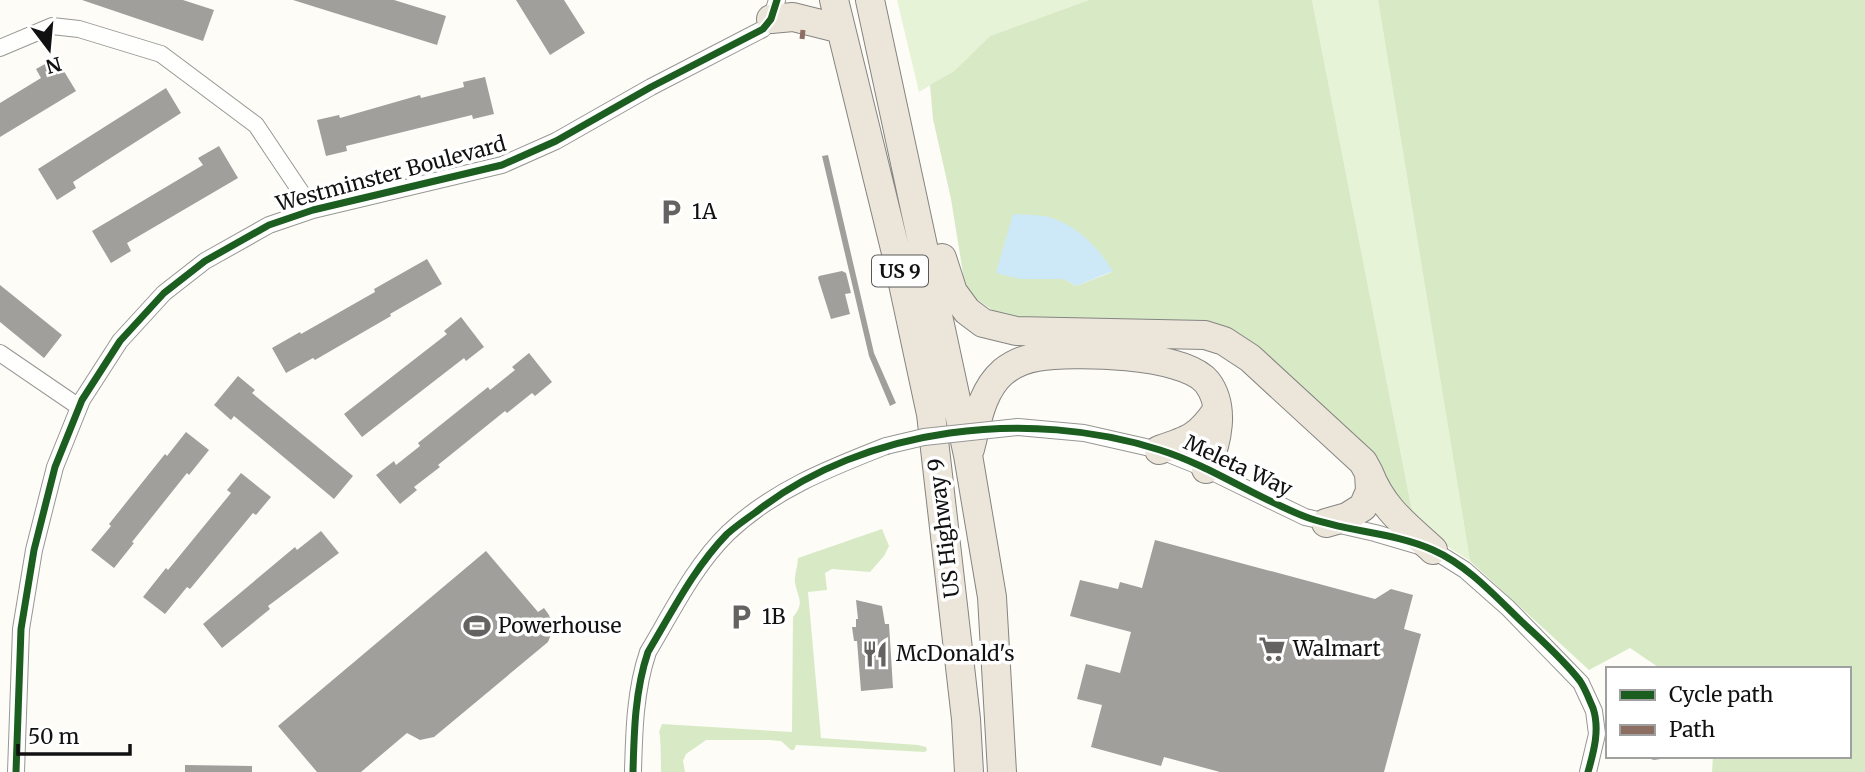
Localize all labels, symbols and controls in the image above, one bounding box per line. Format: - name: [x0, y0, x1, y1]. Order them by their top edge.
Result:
- north arrow: [14, 14, 84, 84]
- text: N: [43, 52, 64, 79]
- street label: Westminster Boulevard: [272, 130, 509, 217]
- parking icon: 1A: [656, 197, 686, 227]
- place label: 1A: [692, 198, 717, 225]
- road number: US 9: [872, 256, 928, 286]
- street label: Meleta Way: [1180, 429, 1298, 503]
- street label: US Highway 9: [922, 457, 965, 599]
- parking icon: 1B: [726, 602, 756, 632]
- place label: 1B: [762, 603, 785, 630]
- sports icon: Powerhouse: [462, 611, 492, 641]
- place label: Powerhouse: [498, 612, 621, 639]
- supermarket icon: Walmart: [1257, 634, 1287, 664]
- place label: Walmart: [1292, 635, 1381, 662]
- restaurant icon: McDonald's: [860, 639, 890, 669]
- place label: McDonald's: [896, 640, 1015, 667]
- legend: [1606, 667, 1851, 758]
- text: Cycle path: [1669, 681, 1773, 708]
- scale bar: [18, 712, 130, 756]
- text: Path: [1669, 716, 1715, 743]
- text: 50 m: [28, 723, 79, 750]

